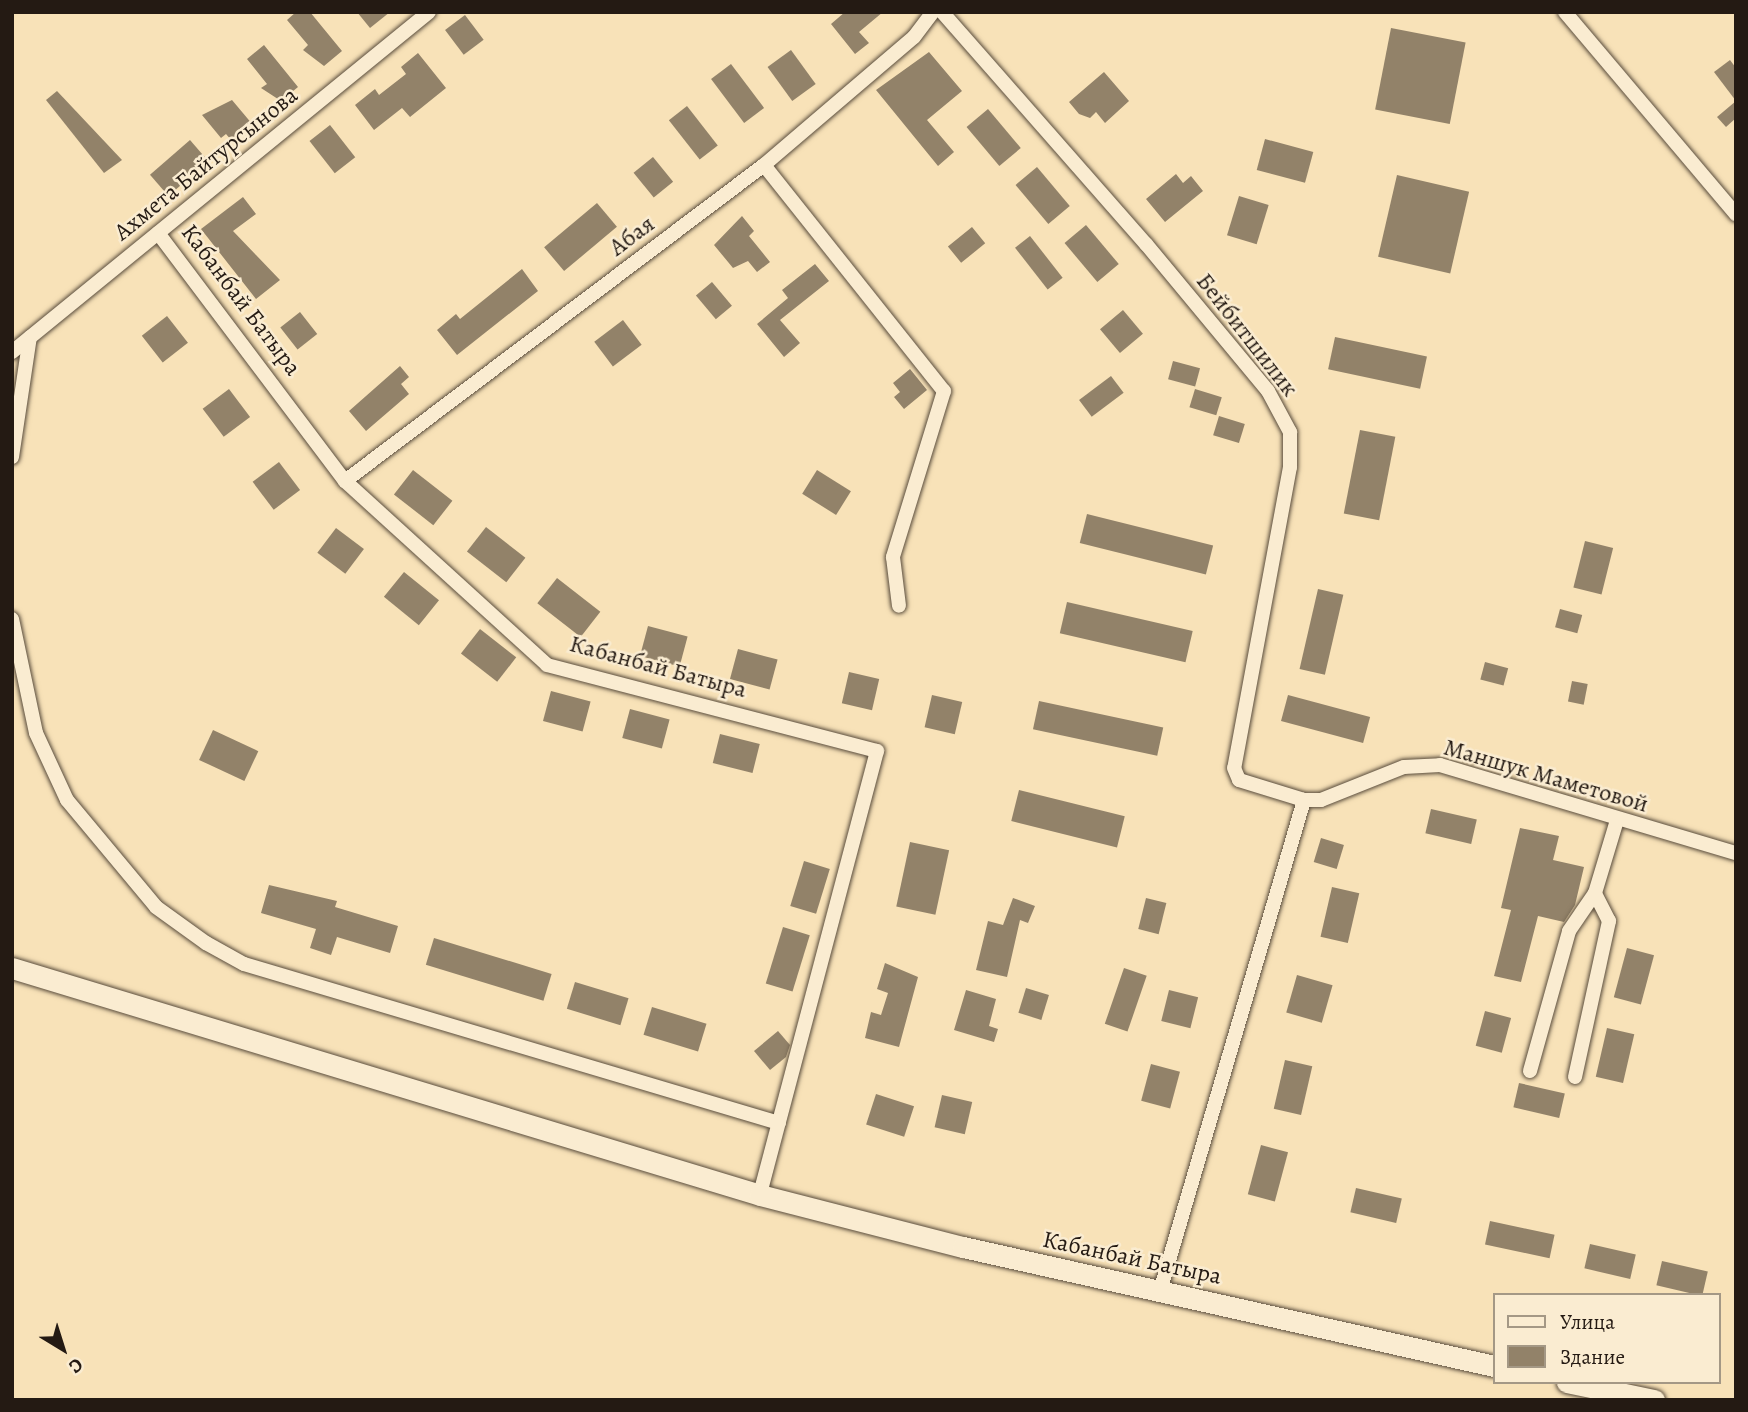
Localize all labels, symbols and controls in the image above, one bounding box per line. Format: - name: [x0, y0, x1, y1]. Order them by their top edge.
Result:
- street label: Ахмета Байтурсынова: [108, 81, 304, 247]
- street label: Абая: [604, 210, 660, 262]
- street label: Кабанбай Батыра: [175, 219, 307, 381]
- street label: Бейбитшилик: [1190, 268, 1304, 402]
- street label: Кабанбай Батыра: [566, 630, 750, 704]
- street label: Маншук Маметовой: [1440, 733, 1652, 819]
- street label: Кабанбай Батыра: [1040, 1225, 1224, 1291]
- legend: [1492, 1293, 1720, 1384]
- text: Улица: [1560, 1308, 1615, 1336]
- north arrow: [28, 1314, 98, 1384]
- text: Здание: [1560, 1343, 1625, 1371]
- text: С: [63, 1352, 89, 1379]

